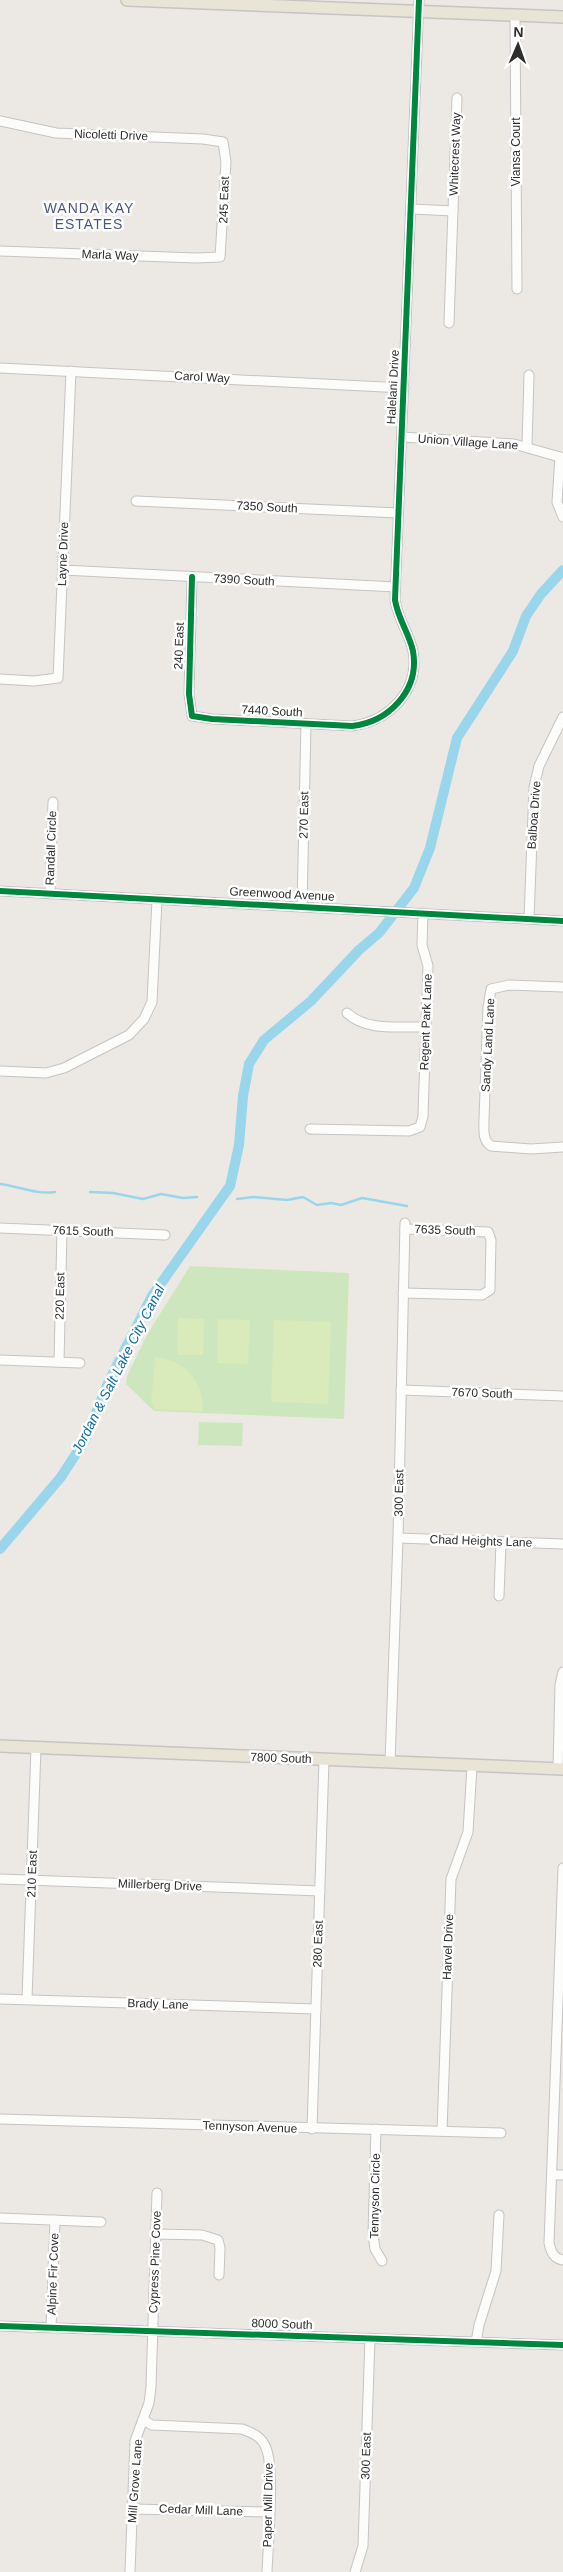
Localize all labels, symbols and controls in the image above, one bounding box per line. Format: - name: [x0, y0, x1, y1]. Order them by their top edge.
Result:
- north arrow: [493, 20, 543, 70]
- text: N: [513, 24, 524, 40]
- street label: Whitecrest Way: [447, 112, 463, 196]
- street label: Viansa Court: [509, 117, 523, 187]
- street label: Nicoletti Drive: [74, 127, 149, 143]
- street label: 245 East: [216, 175, 232, 224]
- district label: WANDA KAY ESTATES: [44, 200, 134, 232]
- street label: Marla Way: [81, 247, 139, 263]
- street label: Halelani Drive: [384, 349, 402, 425]
- street label: Carol Way: [174, 369, 230, 385]
- street label: Union Village Lane: [417, 432, 519, 453]
- street label: 7350 South: [236, 498, 298, 516]
- street label: Layne Drive: [55, 521, 71, 586]
- street label: 7390 South: [213, 571, 275, 589]
- street label: 240 East: [171, 621, 187, 670]
- street label: 7440 South: [241, 702, 303, 720]
- street label: Balboa Drive: [525, 780, 543, 850]
- street label: 270 East: [297, 791, 311, 839]
- street label: Randall Circle: [43, 810, 59, 886]
- street label: Greenwood Avenue: [229, 884, 335, 904]
- street label: Regent Park Lane: [417, 973, 435, 1071]
- street label: Sandy Land Lane: [479, 997, 497, 1092]
- street label: 7635 South: [414, 1222, 476, 1238]
- street label: 7615 South: [52, 1223, 114, 1239]
- street label: 220 East: [53, 1272, 67, 1320]
- water label: Jordan & Salt Lake City Canal: [68, 1281, 168, 1457]
- street label: 7670 South: [451, 1385, 513, 1401]
- street label: 300 East: [392, 1469, 406, 1517]
- street label: Chad Heights Lane: [429, 1532, 533, 1550]
- street label: 7800 South: [250, 1750, 312, 1766]
- street label: 210 East: [24, 1849, 40, 1898]
- street label: Millerberg Drive: [118, 1877, 203, 1893]
- street label: Harvel Drive: [440, 1913, 456, 1980]
- street label: 280 East: [310, 1919, 326, 1968]
- street label: Brady Lane: [127, 1996, 189, 2012]
- street label: Tennyson Avenue: [203, 2118, 298, 2136]
- street label: Tennyson Circle: [367, 2153, 383, 2239]
- street label: Cypress Pine Cove: [146, 2210, 164, 2314]
- street label: Alpine Fir Cove: [45, 2232, 61, 2315]
- street label: 8000 South: [251, 2316, 313, 2332]
- street label: 300 East: [358, 2431, 374, 2480]
- street label: Mill Grove Lane: [125, 2438, 145, 2523]
- street label: Paper Mill Drive: [260, 2462, 276, 2547]
- street label: Cedar Mill Lane: [159, 2502, 244, 2518]

